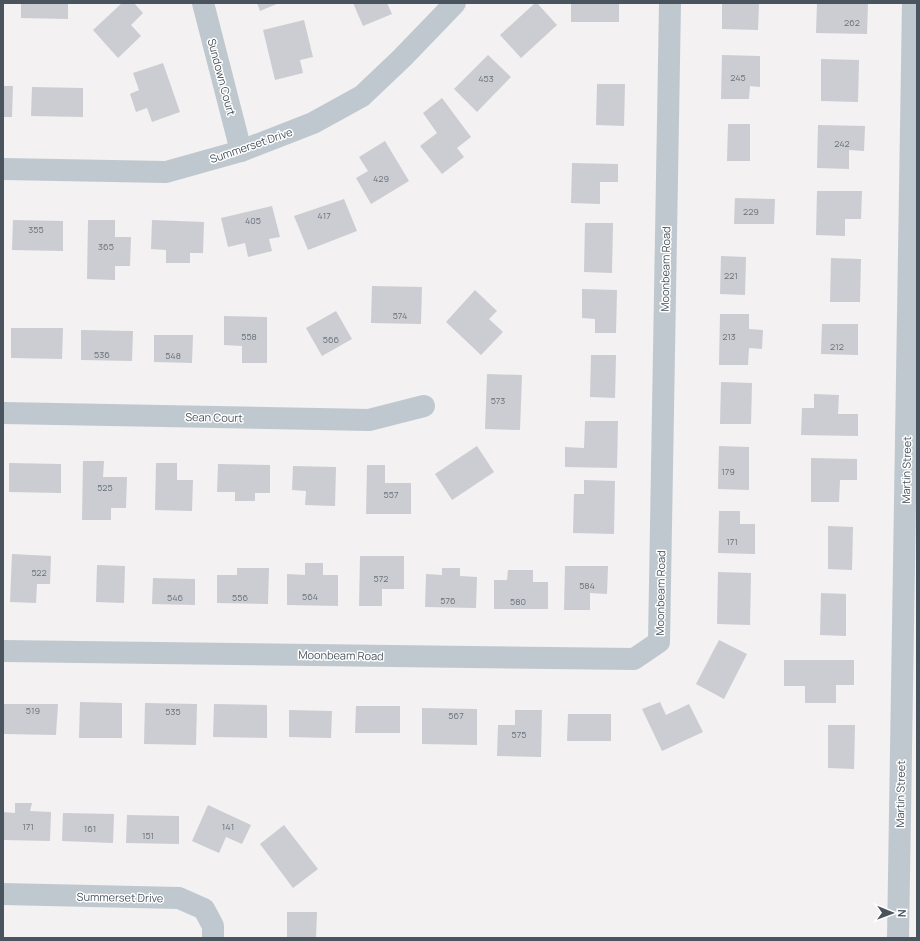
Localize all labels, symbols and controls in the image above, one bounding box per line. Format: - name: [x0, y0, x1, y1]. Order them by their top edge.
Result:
- house number: 262: [844, 16, 860, 29]
- street label: Sundown Court: [205, 37, 239, 117]
- house number: 245: [730, 71, 746, 84]
- house number: 453: [478, 72, 494, 85]
- street label: Summerset Drive: [208, 124, 295, 166]
- house number: 242: [834, 137, 850, 150]
- house number: 429: [373, 172, 389, 185]
- house number: 229: [743, 205, 759, 218]
- house number: 417: [317, 209, 331, 222]
- house number: 405: [245, 214, 261, 227]
- house number: 355: [28, 223, 44, 236]
- street label: Moonbeam Road: [657, 226, 673, 312]
- house number: 365: [98, 240, 114, 253]
- house number: 221: [724, 269, 738, 282]
- house number: 574: [393, 309, 407, 322]
- house number: 558: [241, 330, 257, 343]
- house number: 213: [722, 330, 736, 343]
- house number: 566: [323, 333, 340, 346]
- house number: 212: [830, 340, 844, 353]
- house number: 536: [94, 348, 110, 361]
- house number: 548: [165, 349, 181, 362]
- house number: 573: [491, 394, 505, 407]
- street label: Sean Court: [185, 409, 243, 425]
- street label: Martin Street: [898, 436, 914, 504]
- house number: 179: [721, 465, 735, 478]
- house number: 525: [97, 481, 113, 494]
- house number: 557: [384, 488, 399, 501]
- house number: 171: [726, 535, 738, 548]
- street label: Moonbeam Road: [652, 550, 668, 636]
- house number: 522: [31, 566, 47, 579]
- house number: 572: [374, 572, 388, 585]
- house number: 584: [579, 579, 595, 592]
- house number: 564: [302, 590, 318, 603]
- house number: 546: [167, 591, 183, 604]
- house number: 556: [232, 591, 248, 604]
- house number: 576: [440, 594, 456, 607]
- house number: 580: [510, 595, 526, 608]
- street label: Moonbeam Road: [298, 647, 384, 663]
- house number: 519: [26, 704, 40, 717]
- house number: 535: [165, 705, 181, 718]
- house number: 567: [448, 709, 464, 722]
- house number: 575: [512, 728, 526, 741]
- street label: Martin Street: [892, 760, 908, 828]
- house number: 171: [22, 820, 34, 833]
- house number: 141: [222, 820, 234, 833]
- house number: 161: [84, 822, 96, 835]
- house number: 151: [142, 829, 154, 842]
- street label: Summerset Drive: [77, 889, 164, 905]
- north arrow: [872, 893, 912, 933]
- text: N: [895, 909, 910, 917]

